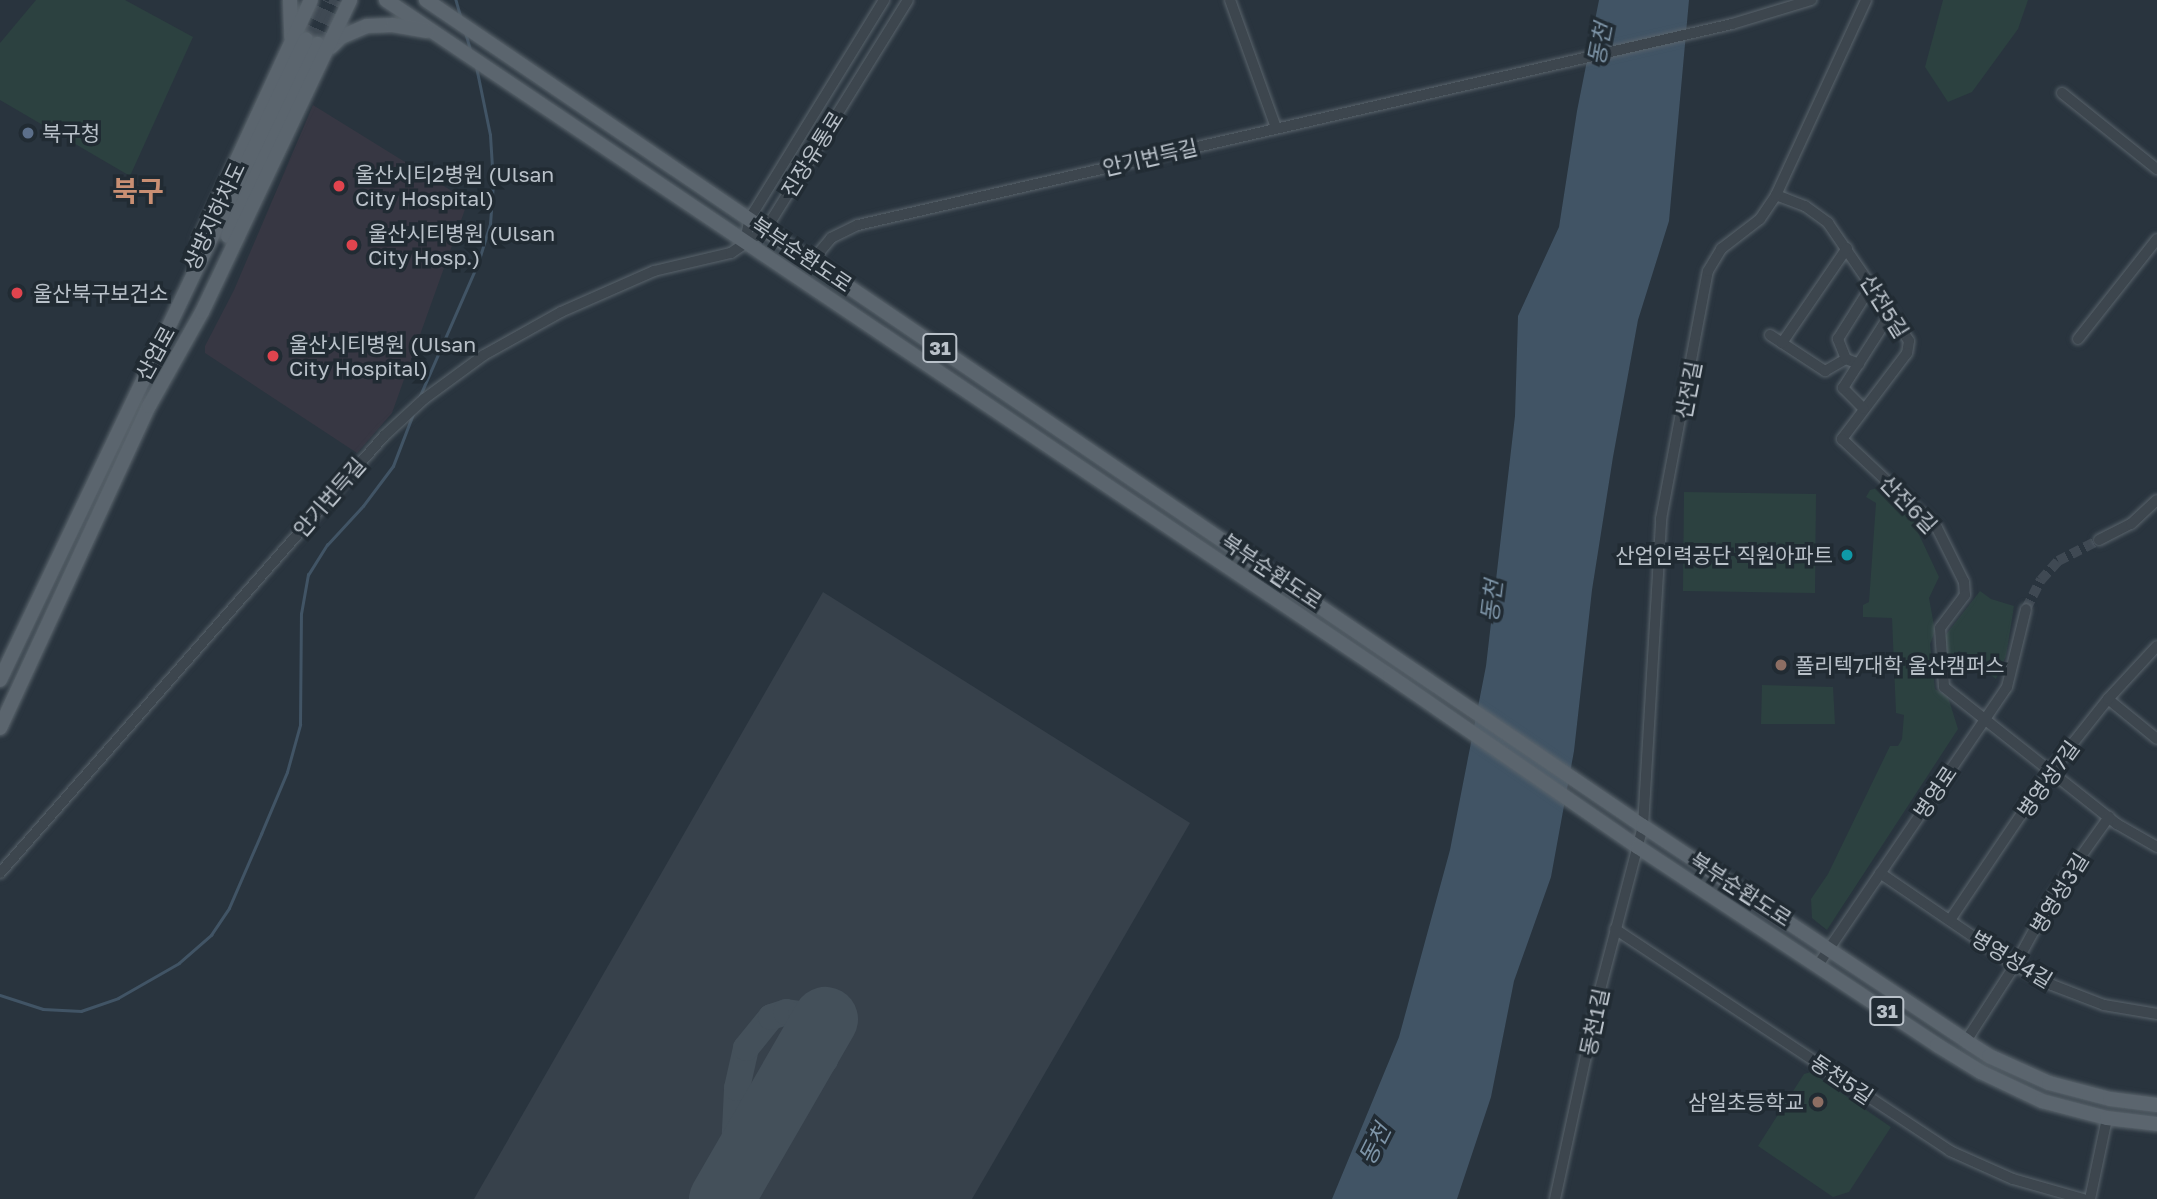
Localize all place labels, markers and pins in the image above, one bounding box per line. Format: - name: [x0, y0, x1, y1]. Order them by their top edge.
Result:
- place label: 북구청: [42, 120, 100, 146]
- marker: 북구청: [20, 125, 36, 141]
- place label: 울산시티2병원 (Ulsan City Hospital): [355, 161, 554, 211]
- marker: 울산시티2병원 (Ulsan City Hospital): [329, 176, 349, 196]
- place label: 울산시티병원 (Ulsan City Hosp.): [368, 220, 555, 270]
- marker: 울산시티병원 (Ulsan City Hosp.): [342, 235, 362, 255]
- place label: 울산북구보건소: [33, 280, 168, 306]
- marker: 울산북구보건소: [7, 283, 27, 303]
- place label: 울산시티병원 (Ulsan City Hospital): [289, 331, 476, 381]
- marker: 울산시티병원 (Ulsan City Hospital): [263, 346, 283, 366]
- place label: 산업인력공단 직원아파트: [1615, 542, 1833, 568]
- marker: 산업인력공단 직원아파트: [1839, 547, 1855, 563]
- place label: 폴리텍7대학 울산캠퍼스: [1795, 652, 2005, 678]
- marker: 폴리텍7대학 울산캠퍼스: [1773, 657, 1789, 673]
- place label: 삼일초등학교: [1688, 1089, 1804, 1115]
- marker: 삼일초등학교: [1810, 1094, 1826, 1110]

